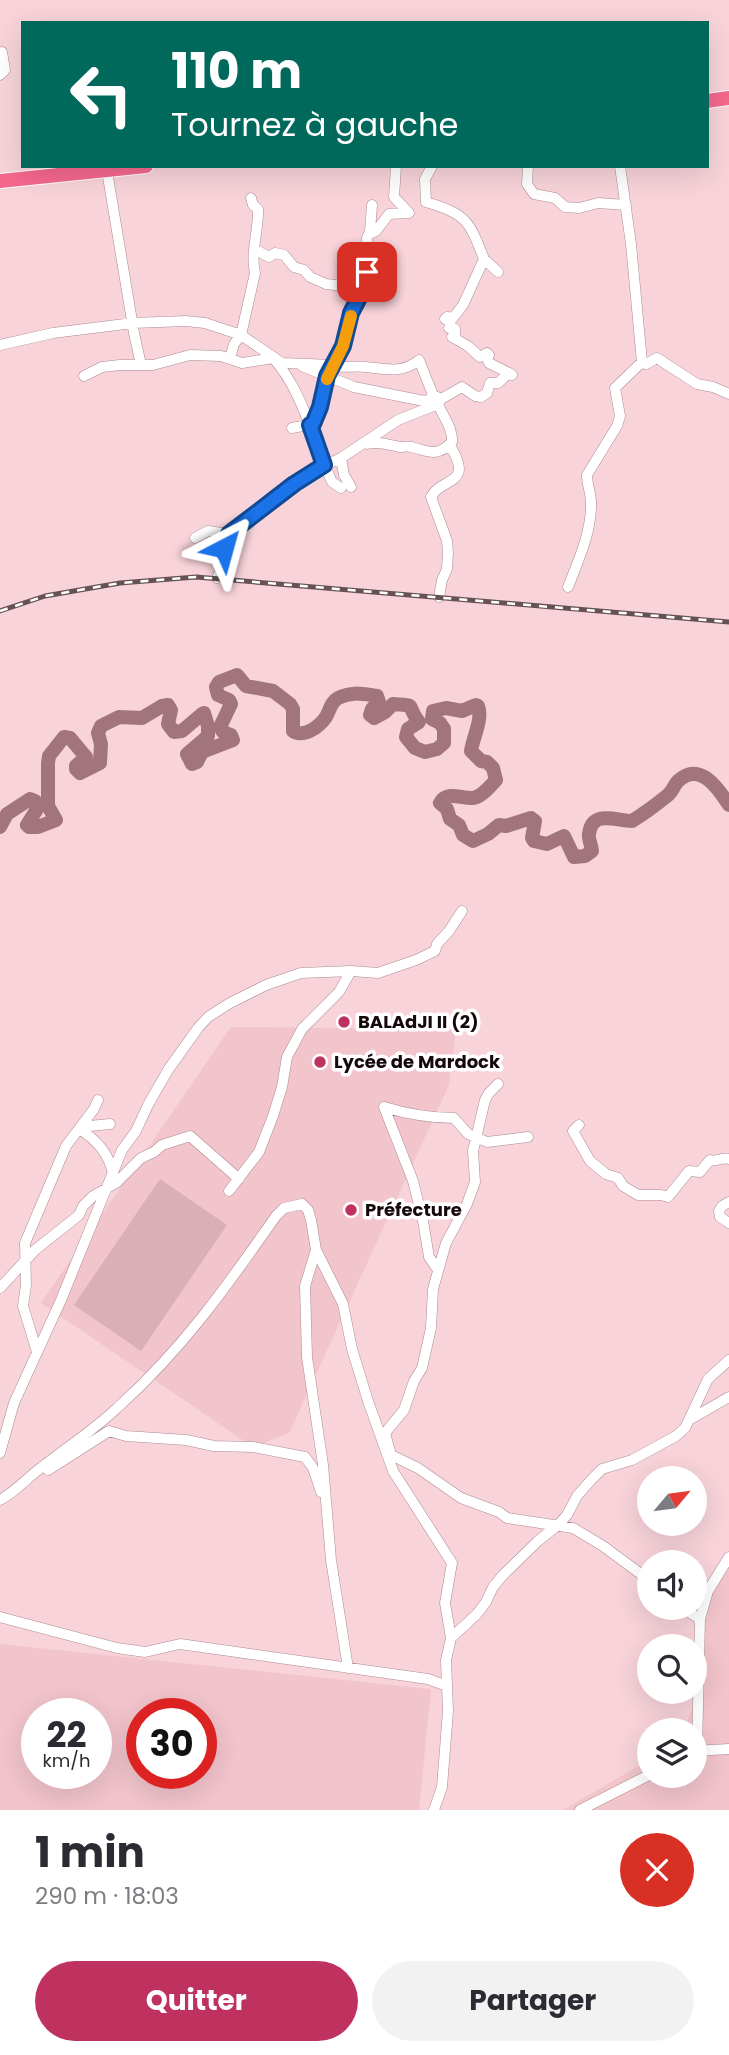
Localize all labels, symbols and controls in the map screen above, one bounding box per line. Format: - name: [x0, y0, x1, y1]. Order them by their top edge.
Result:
- text: 110 m: [171, 37, 302, 105]
- icon: left: [56, 49, 147, 140]
- text: Tournez à gauche: [171, 102, 458, 147]
- pin: [337, 242, 397, 302]
- icon: arrive: [348, 253, 386, 291]
- position arrow: [187, 511, 261, 585]
- place label: BALAdJI II (2): [358, 1009, 479, 1034]
- marker: BALAdJI II (2): [336, 1014, 352, 1030]
- place label: Lycée de Mardock: [334, 1049, 501, 1074]
- marker: Lycée de Mardock: [312, 1054, 328, 1070]
- place label: Préfecture: [365, 1197, 462, 1222]
- marker: Préfecture: [343, 1202, 359, 1218]
- north arrow: [637, 1466, 707, 1536]
- map controls: [637, 1466, 707, 1788]
- button: sound: [637, 1550, 707, 1620]
- button: search: [637, 1634, 707, 1704]
- speed limit sign: 30: [126, 1698, 217, 1789]
- text: 22: [47, 1710, 86, 1759]
- button: layers: [637, 1718, 707, 1788]
- text: km/h: [43, 1748, 90, 1773]
- text: 1 min: [35, 1823, 145, 1882]
- button: close: [620, 1833, 694, 1907]
- text: 290 m · 18:03: [35, 1880, 179, 1912]
- button: Quitter: [35, 1961, 358, 2041]
- button: Partager: [372, 1961, 694, 2041]

